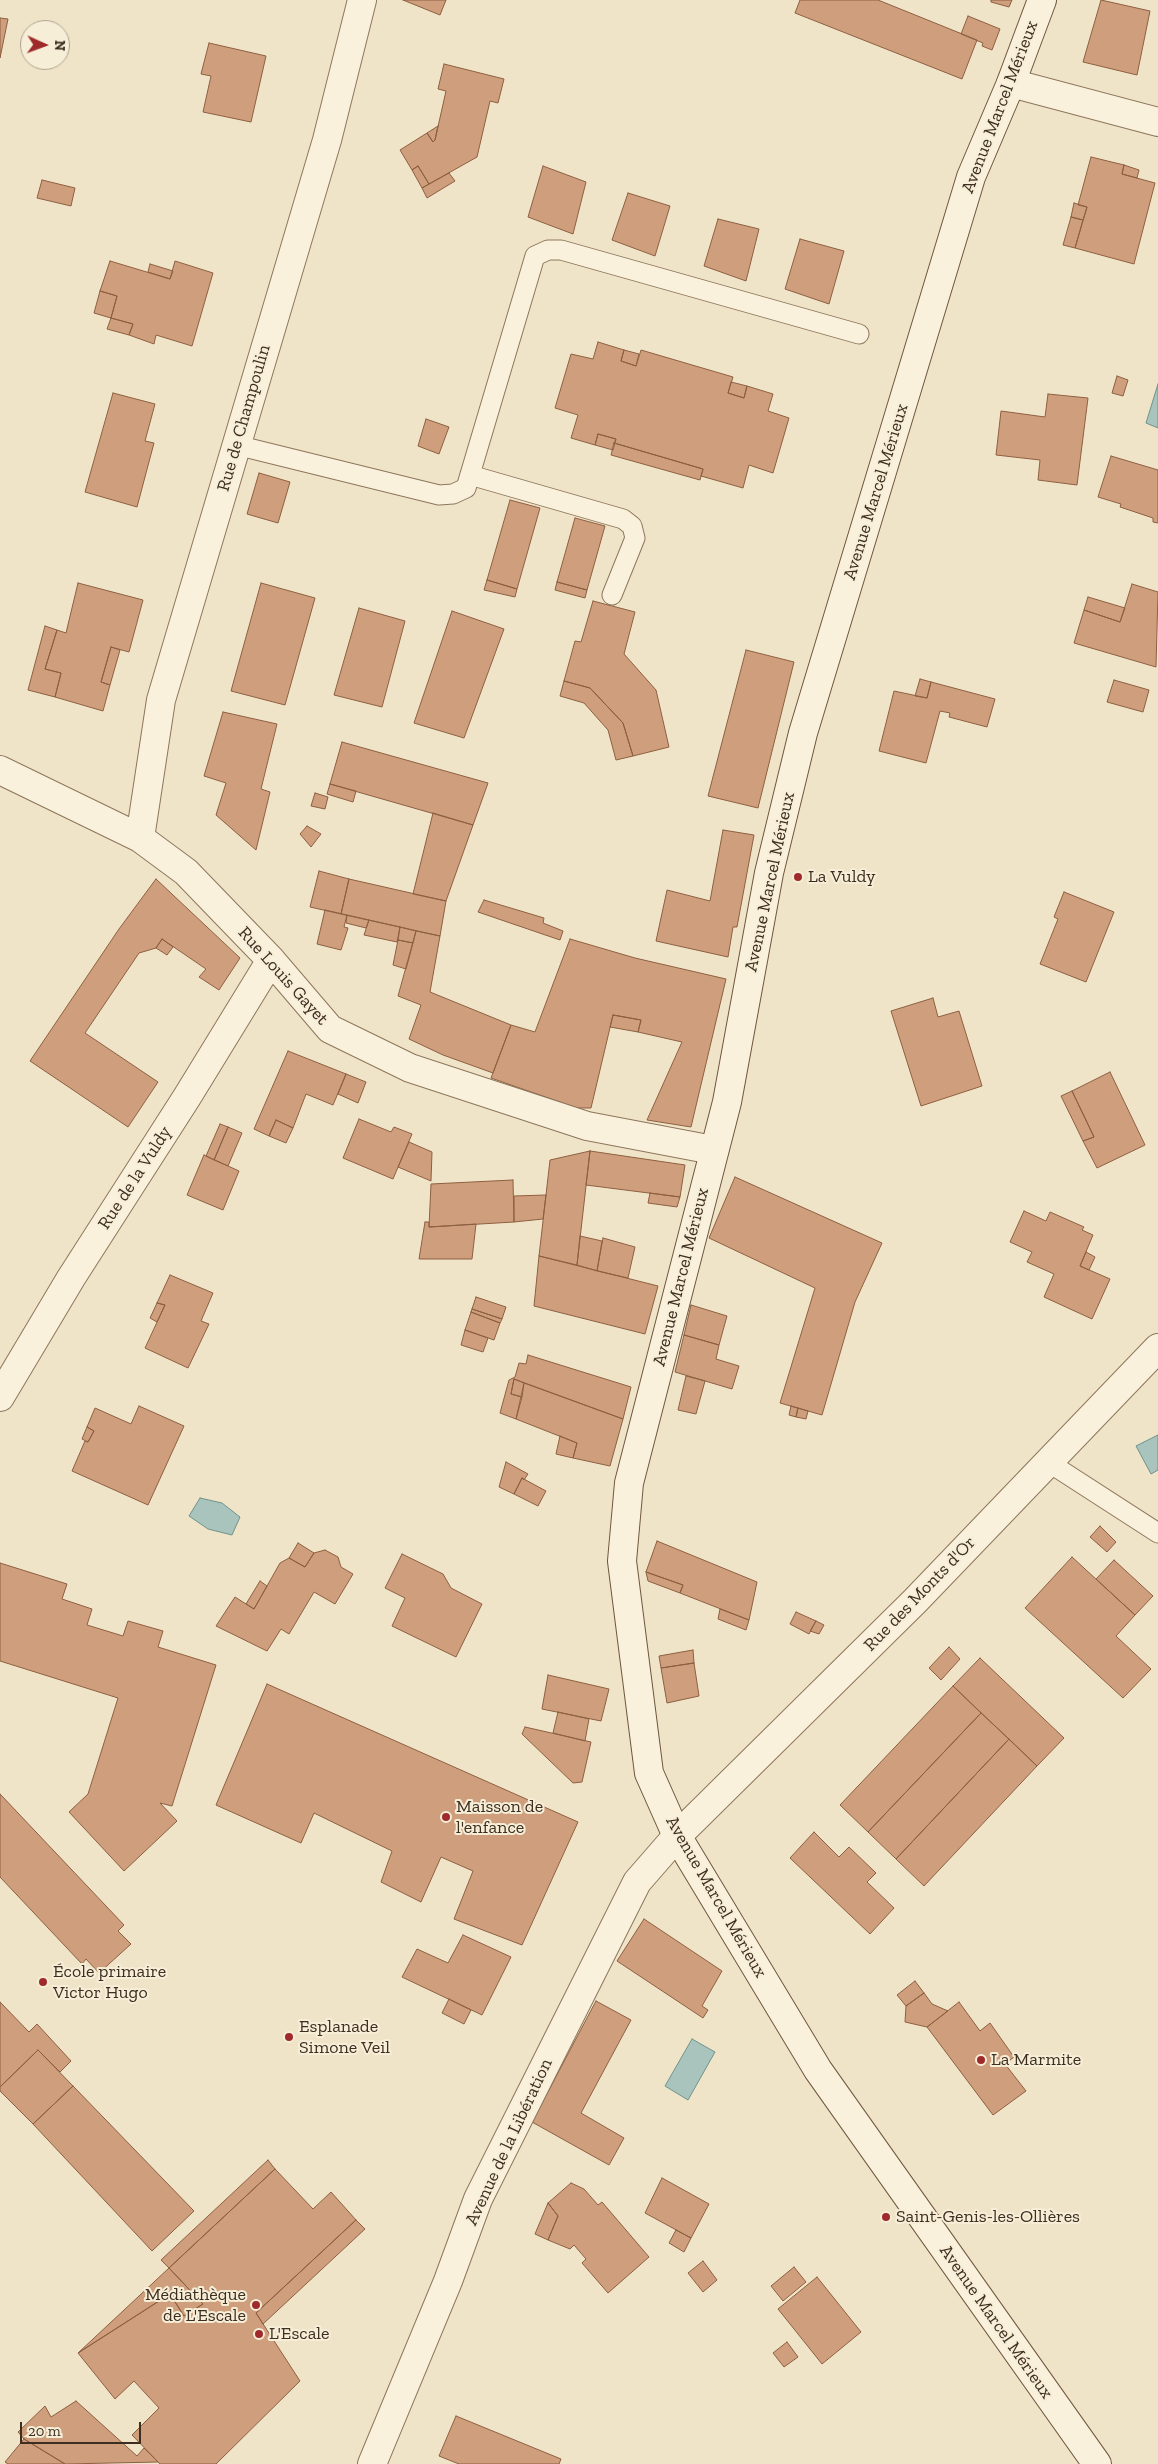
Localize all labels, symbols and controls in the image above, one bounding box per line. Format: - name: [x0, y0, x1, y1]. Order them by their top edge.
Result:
- street label: Avenue Marcel Mérieux: [957, 18, 1043, 196]
- north arrow: [20, 20, 70, 70]
- text: N: [51, 40, 68, 51]
- street label: Rue de Champoulin: [213, 342, 275, 494]
- street label: Avenue Marcel Mérieux: [839, 401, 913, 583]
- street label: Avenue Marcel Mérieux: [740, 790, 800, 974]
- place label: La Vuldy: [808, 866, 875, 888]
- marker: La Vuldy: [792, 871, 804, 883]
- street label: Rue Louis Gayet: [233, 922, 333, 1030]
- street label: Rue de la Vuldy: [94, 1122, 176, 1234]
- street label: Avenue Marcel Mérieux: [648, 1186, 714, 1368]
- street label: Rue des Monts d'Or: [860, 1532, 980, 1656]
- place label: Maisson de l'enfance: [456, 1796, 543, 1838]
- marker: Maisson de l'enfance: [440, 1811, 452, 1823]
- street label: Avenue Marcel Mérieux: [661, 1812, 771, 1982]
- place label: École primaire Victor Hugo: [53, 1961, 166, 2004]
- marker: École primaire Victor Hugo: [37, 1976, 49, 1988]
- place label: Esplanade Simone Veil: [299, 2016, 390, 2058]
- marker: Esplanade Simone Veil: [283, 2031, 295, 2043]
- place label: La Marmite: [991, 2049, 1081, 2071]
- marker: La Marmite: [975, 2054, 987, 2066]
- street label: Avenue de la Libération: [461, 2055, 557, 2229]
- place label: Saint-Genis-les-Ollières: [896, 2206, 1080, 2228]
- marker: Saint-Genis-les-Ollières: [880, 2211, 892, 2223]
- street label: Avenue Marcel Mérieux: [935, 2241, 1057, 2403]
- place label: Médiathèque de L'Escale: [145, 2284, 246, 2326]
- marker: Médiathèque de L'Escale: [250, 2299, 262, 2311]
- place label: L'Escale: [269, 2323, 330, 2345]
- marker: L'Escale: [253, 2328, 265, 2340]
- scale bar: [22, 2412, 144, 2444]
- text: 20 m: [28, 2422, 61, 2440]

